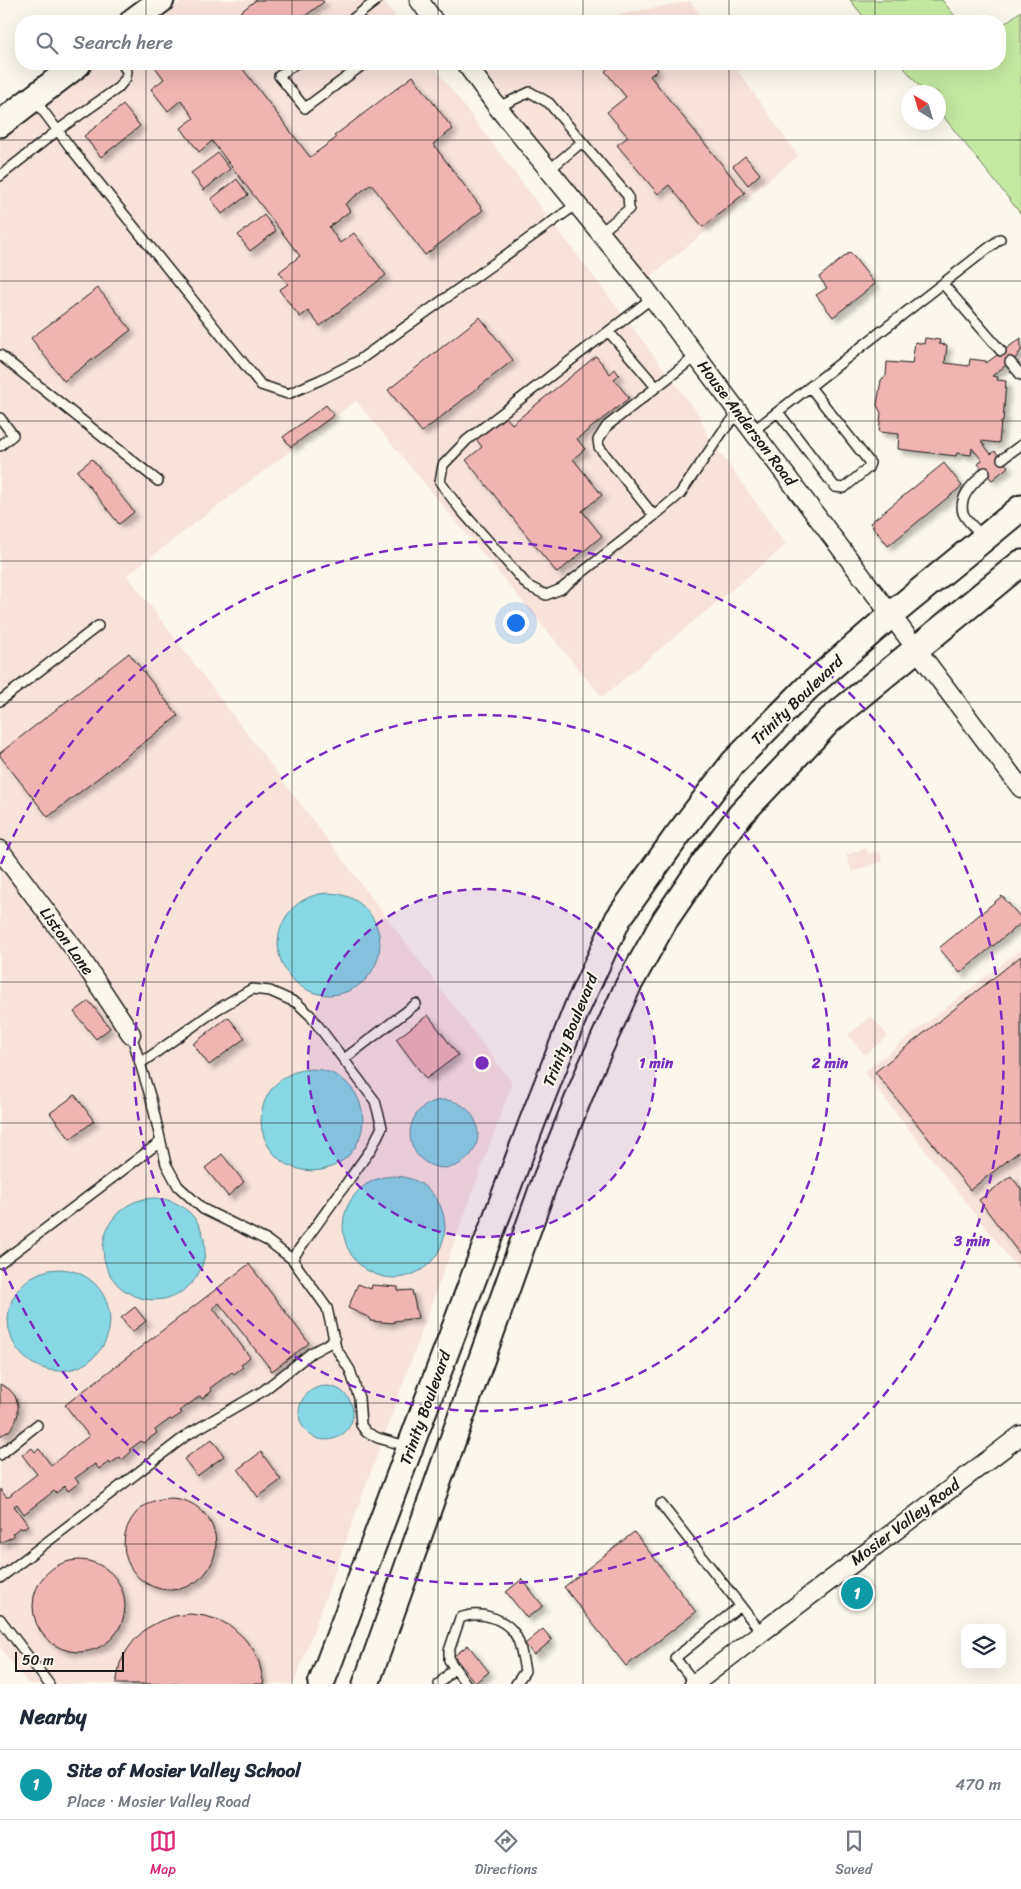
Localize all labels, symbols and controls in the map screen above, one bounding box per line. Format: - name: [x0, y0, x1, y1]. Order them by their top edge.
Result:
- search box: [15, 15, 1006, 70]
- text: Search here: [73, 26, 173, 59]
- icon: search: [33, 29, 61, 57]
- north arrow: [901, 85, 946, 130]
- street label: House Anderson Road: [690, 354, 805, 494]
- your location: [503, 610, 529, 636]
- street label: Trinity Boulevard: [744, 647, 851, 752]
- street label: Liston Lane: [32, 900, 102, 982]
- street label: Trinity Boulevard: [534, 967, 607, 1091]
- text: 1 min: [639, 1050, 674, 1076]
- text: 2 min: [811, 1050, 849, 1076]
- centre of rings: [473, 1054, 491, 1072]
- text: 3 min: [953, 1228, 991, 1254]
- street label: Trinity Boulevard: [391, 1345, 460, 1469]
- street label: Mosier Valley Road: [844, 1470, 968, 1573]
- pin: 1: [841, 1574, 873, 1612]
- map controls: [961, 1624, 1006, 1669]
- button: layers: [961, 1624, 1006, 1669]
- text: 50 m: [22, 1648, 54, 1673]
- scale bar: [15, 1649, 124, 1672]
- text: Nearby: [20, 1698, 86, 1736]
- text: Site of Mosier Valley School: [67, 1754, 301, 1787]
- text: 1: [33, 1770, 39, 1799]
- text: 470 m: [955, 1770, 1001, 1799]
- text: Place · Mosier Valley Road: [67, 1787, 250, 1816]
- tab: Map: [149, 1827, 177, 1882]
- tab: Directions: [475, 1827, 537, 1882]
- tab: Saved: [835, 1827, 872, 1882]

